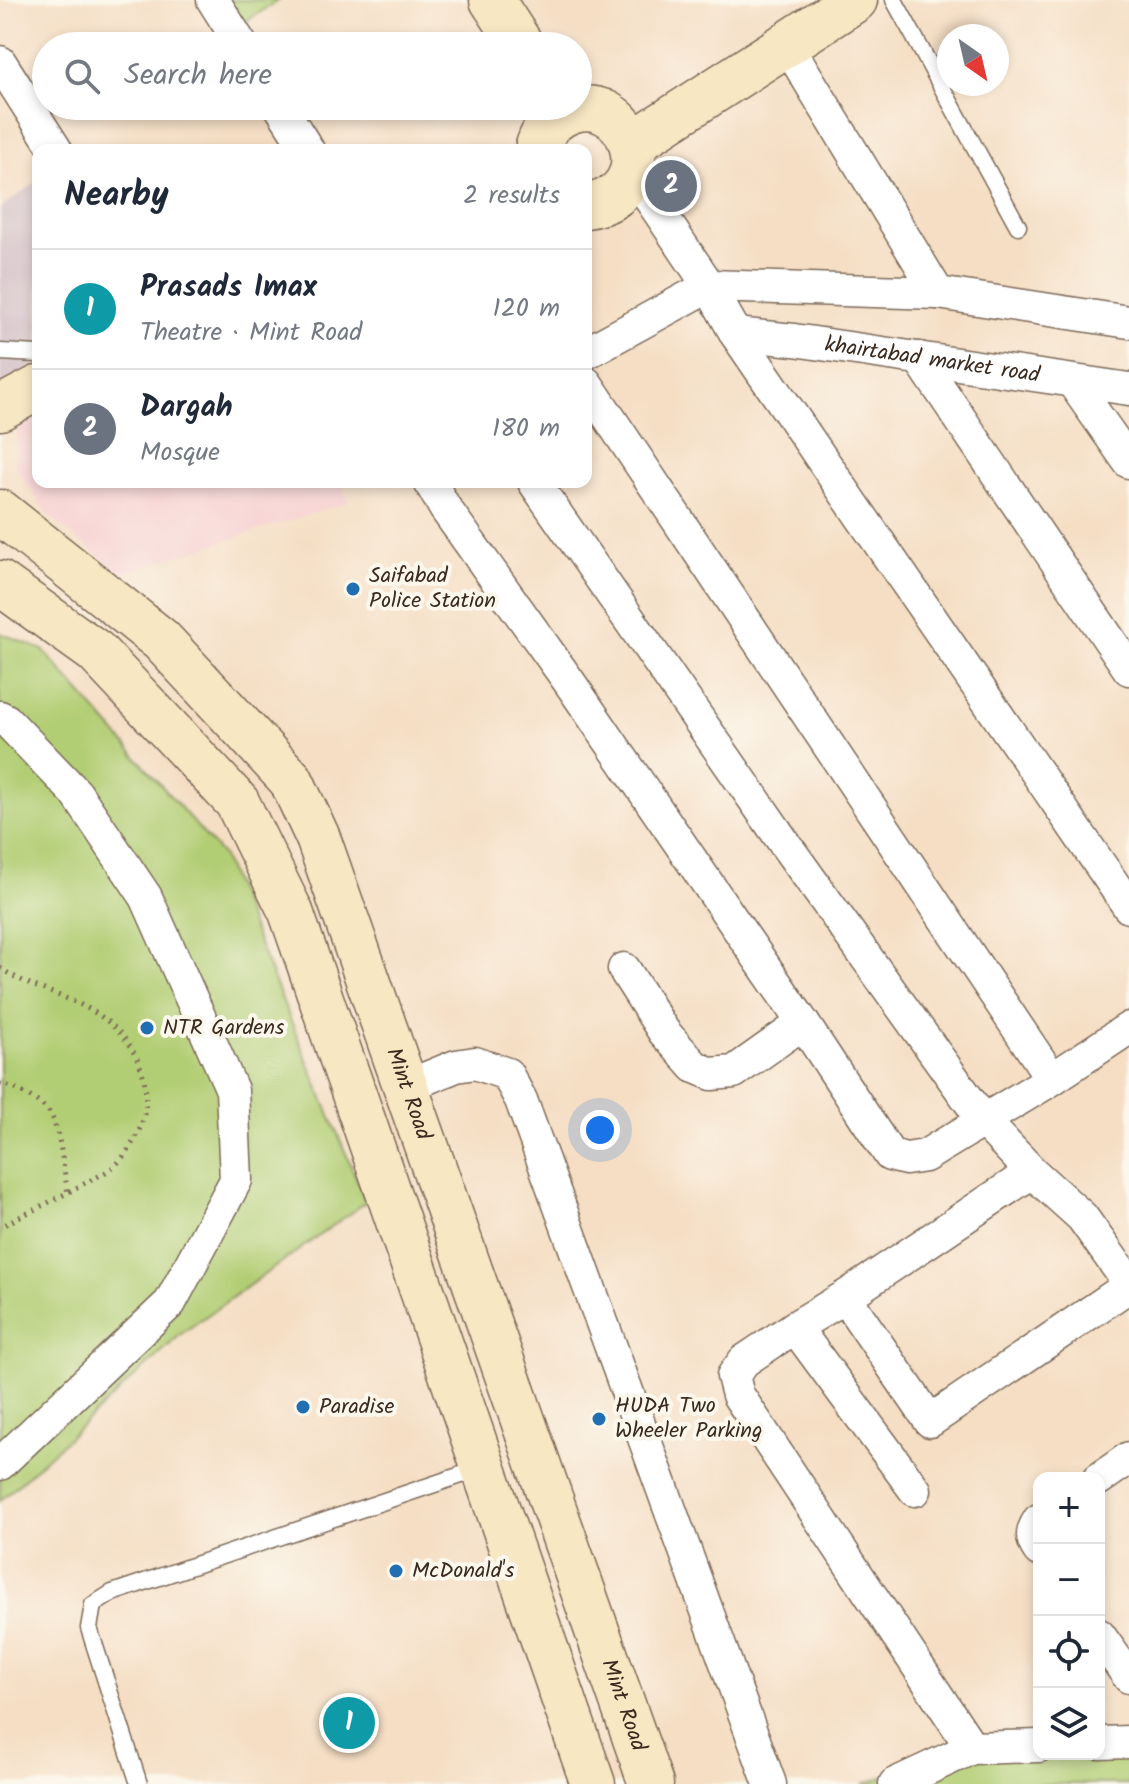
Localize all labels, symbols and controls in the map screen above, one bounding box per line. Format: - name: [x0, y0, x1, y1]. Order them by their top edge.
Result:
- north arrow: [937, 24, 1009, 96]
- search box: [32, 32, 592, 120]
- text: Search here: [124, 52, 272, 100]
- icon: search: [60, 54, 104, 98]
- pin: 2: [645, 156, 697, 216]
- text: Nearby: [64, 169, 169, 223]
- text: 2 results: [463, 175, 560, 217]
- text: Prasads Imax: [140, 264, 317, 312]
- text: 1: [86, 288, 94, 330]
- text: 120 m: [493, 288, 560, 330]
- text: Theatre · Mint Road: [140, 312, 362, 354]
- street label: khairtabad market road: [822, 327, 1043, 393]
- text: Dargah: [140, 384, 233, 432]
- text: 2: [82, 408, 98, 450]
- text: 180 m: [492, 408, 560, 450]
- text: Mosque: [140, 432, 220, 474]
- place label: Saifabad Police Station: [369, 559, 496, 619]
- marker: Saifabad Police Station: [344, 580, 362, 598]
- place label: NTR Gardens: [163, 1011, 285, 1046]
- marker: NTR Gardens: [138, 1019, 156, 1037]
- street label: Mint Road: [376, 1043, 441, 1146]
- your location: [580, 1110, 620, 1150]
- place label: HUDA Two Wheeler Parking: [615, 1389, 762, 1449]
- place label: Paradise: [319, 1390, 394, 1425]
- marker: Paradise: [294, 1398, 312, 1416]
- marker: HUDA Two Wheeler Parking: [590, 1410, 608, 1428]
- map controls: [1033, 1472, 1105, 1760]
- button: +: [1033, 1472, 1105, 1544]
- button: −: [1033, 1544, 1105, 1616]
- place label: McDonald's: [412, 1554, 515, 1589]
- marker: McDonald's: [387, 1562, 405, 1580]
- button: locate: [1033, 1616, 1105, 1688]
- street label: Mint Road: [591, 1654, 656, 1757]
- button: layers: [1033, 1688, 1105, 1760]
- pin: 1: [323, 1693, 375, 1753]

